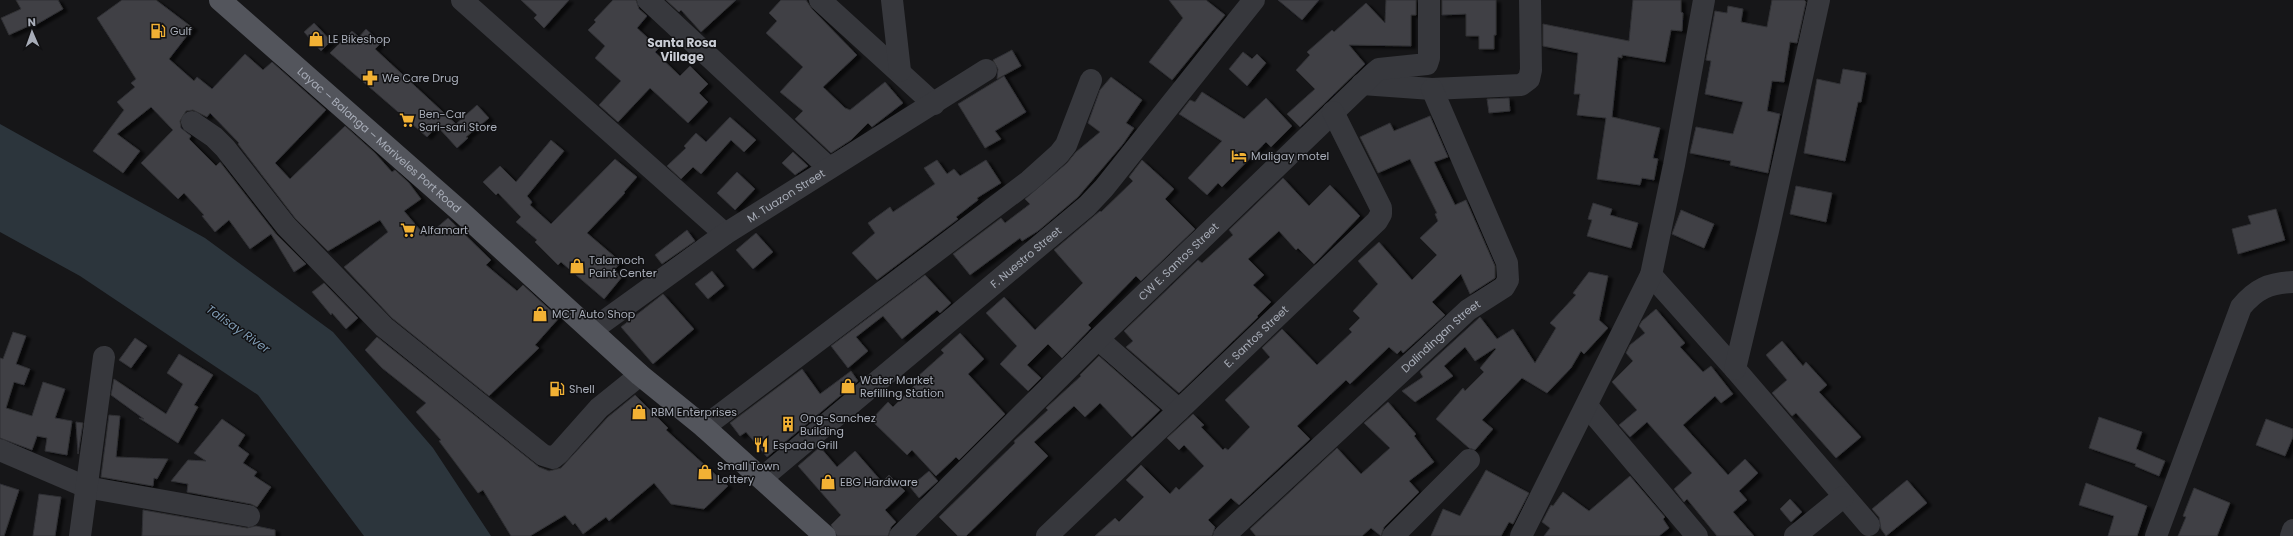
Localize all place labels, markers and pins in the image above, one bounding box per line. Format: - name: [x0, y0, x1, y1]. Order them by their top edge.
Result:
- fuel station icon: Gulf: [149, 22, 167, 40]
- place label: Gulf: [170, 23, 192, 39]
- shop icon: LE Bikeshop: [307, 30, 325, 48]
- place label: LE Bikeshop: [328, 31, 391, 47]
- pharmacy icon: We Care Drug: [361, 69, 379, 87]
- place label: We Care Drug: [382, 70, 459, 86]
- place label: Ben-Car Sari-sari Store: [419, 106, 497, 135]
- supermarket icon: Ben-Car Sari-sari Store: [398, 111, 416, 129]
- hotel icon: Maligay motel: [1230, 147, 1248, 165]
- place label: Maligay motel: [1251, 148, 1329, 164]
- supermarket icon: Alfamart: [399, 221, 417, 239]
- place label: Alfamart: [420, 222, 468, 238]
- place label: Talamoch Paint Center: [589, 252, 657, 281]
- shop icon: Talamoch Paint Center: [568, 257, 586, 275]
- shop icon: MCT Auto Shop: [531, 305, 549, 323]
- place label: MCT Auto Shop: [552, 306, 635, 322]
- place label: Water Market Refilling Station: [860, 372, 944, 401]
- shop icon: Water Market Refilling Station: [839, 377, 857, 395]
- fuel station icon: Shell: [548, 380, 566, 398]
- place label: Shell: [569, 381, 595, 397]
- shop icon: RBM Enterprises: [630, 403, 648, 421]
- place label: RBM Enterprises: [651, 404, 737, 420]
- place label: Ong-Sanchez Building: [800, 410, 876, 439]
- building icon: Ong-Sanchez Building: [779, 415, 797, 433]
- restaurant icon: Espada Grill: [752, 436, 770, 454]
- place label: Espada Grill: [773, 437, 838, 453]
- place label: Small Town Lottery: [717, 458, 780, 487]
- shop icon: Small Town Lottery: [696, 463, 714, 481]
- shop icon: EBG Hardware: [819, 473, 837, 491]
- place label: EBG Hardware: [840, 474, 918, 490]

